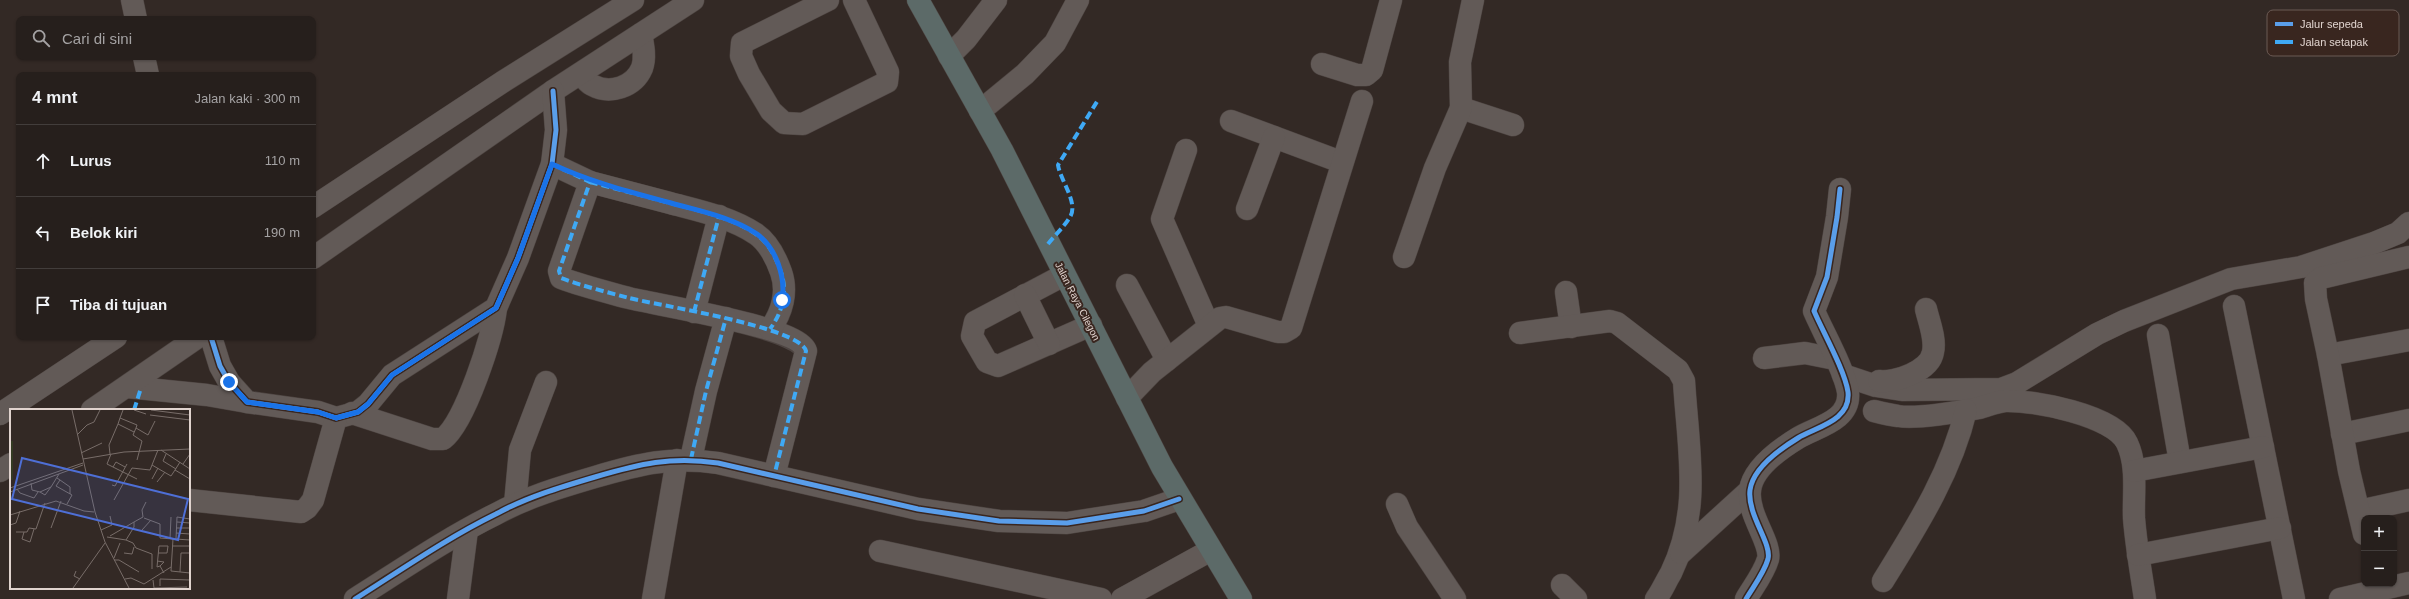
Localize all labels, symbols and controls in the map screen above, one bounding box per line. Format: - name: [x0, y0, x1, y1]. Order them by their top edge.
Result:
- legend: [2267, 10, 2399, 56]
- search box: [16, 16, 316, 60]
- text: Jalur sepeda: [2300, 18, 2364, 30]
- icon: search: [30, 27, 52, 49]
- text: Cari di sini: [62, 30, 132, 47]
- text: Jalan setapak: [2300, 36, 2368, 48]
- text: 4 mnt: [32, 88, 77, 107]
- text: Jalan kaki · 300 m: [195, 91, 300, 106]
- icon: ahead: [32, 150, 54, 172]
- text: Lurus: [70, 152, 112, 169]
- text: 110 m: [265, 153, 300, 168]
- icon: left: [32, 222, 54, 244]
- text: Belok kiri: [70, 224, 138, 241]
- text: 190 m: [264, 225, 300, 240]
- street label: Jalan Raya Cilegon: [1053, 260, 1102, 342]
- route start: [773, 291, 791, 309]
- icon: arrive: [32, 294, 54, 316]
- text: Tiba di tujuan: [70, 296, 167, 313]
- route end: [220, 373, 238, 391]
- inset map: [10, 409, 190, 589]
- map controls: [2361, 515, 2397, 587]
- button: +: [2361, 515, 2397, 551]
- button: −: [2361, 551, 2397, 587]

